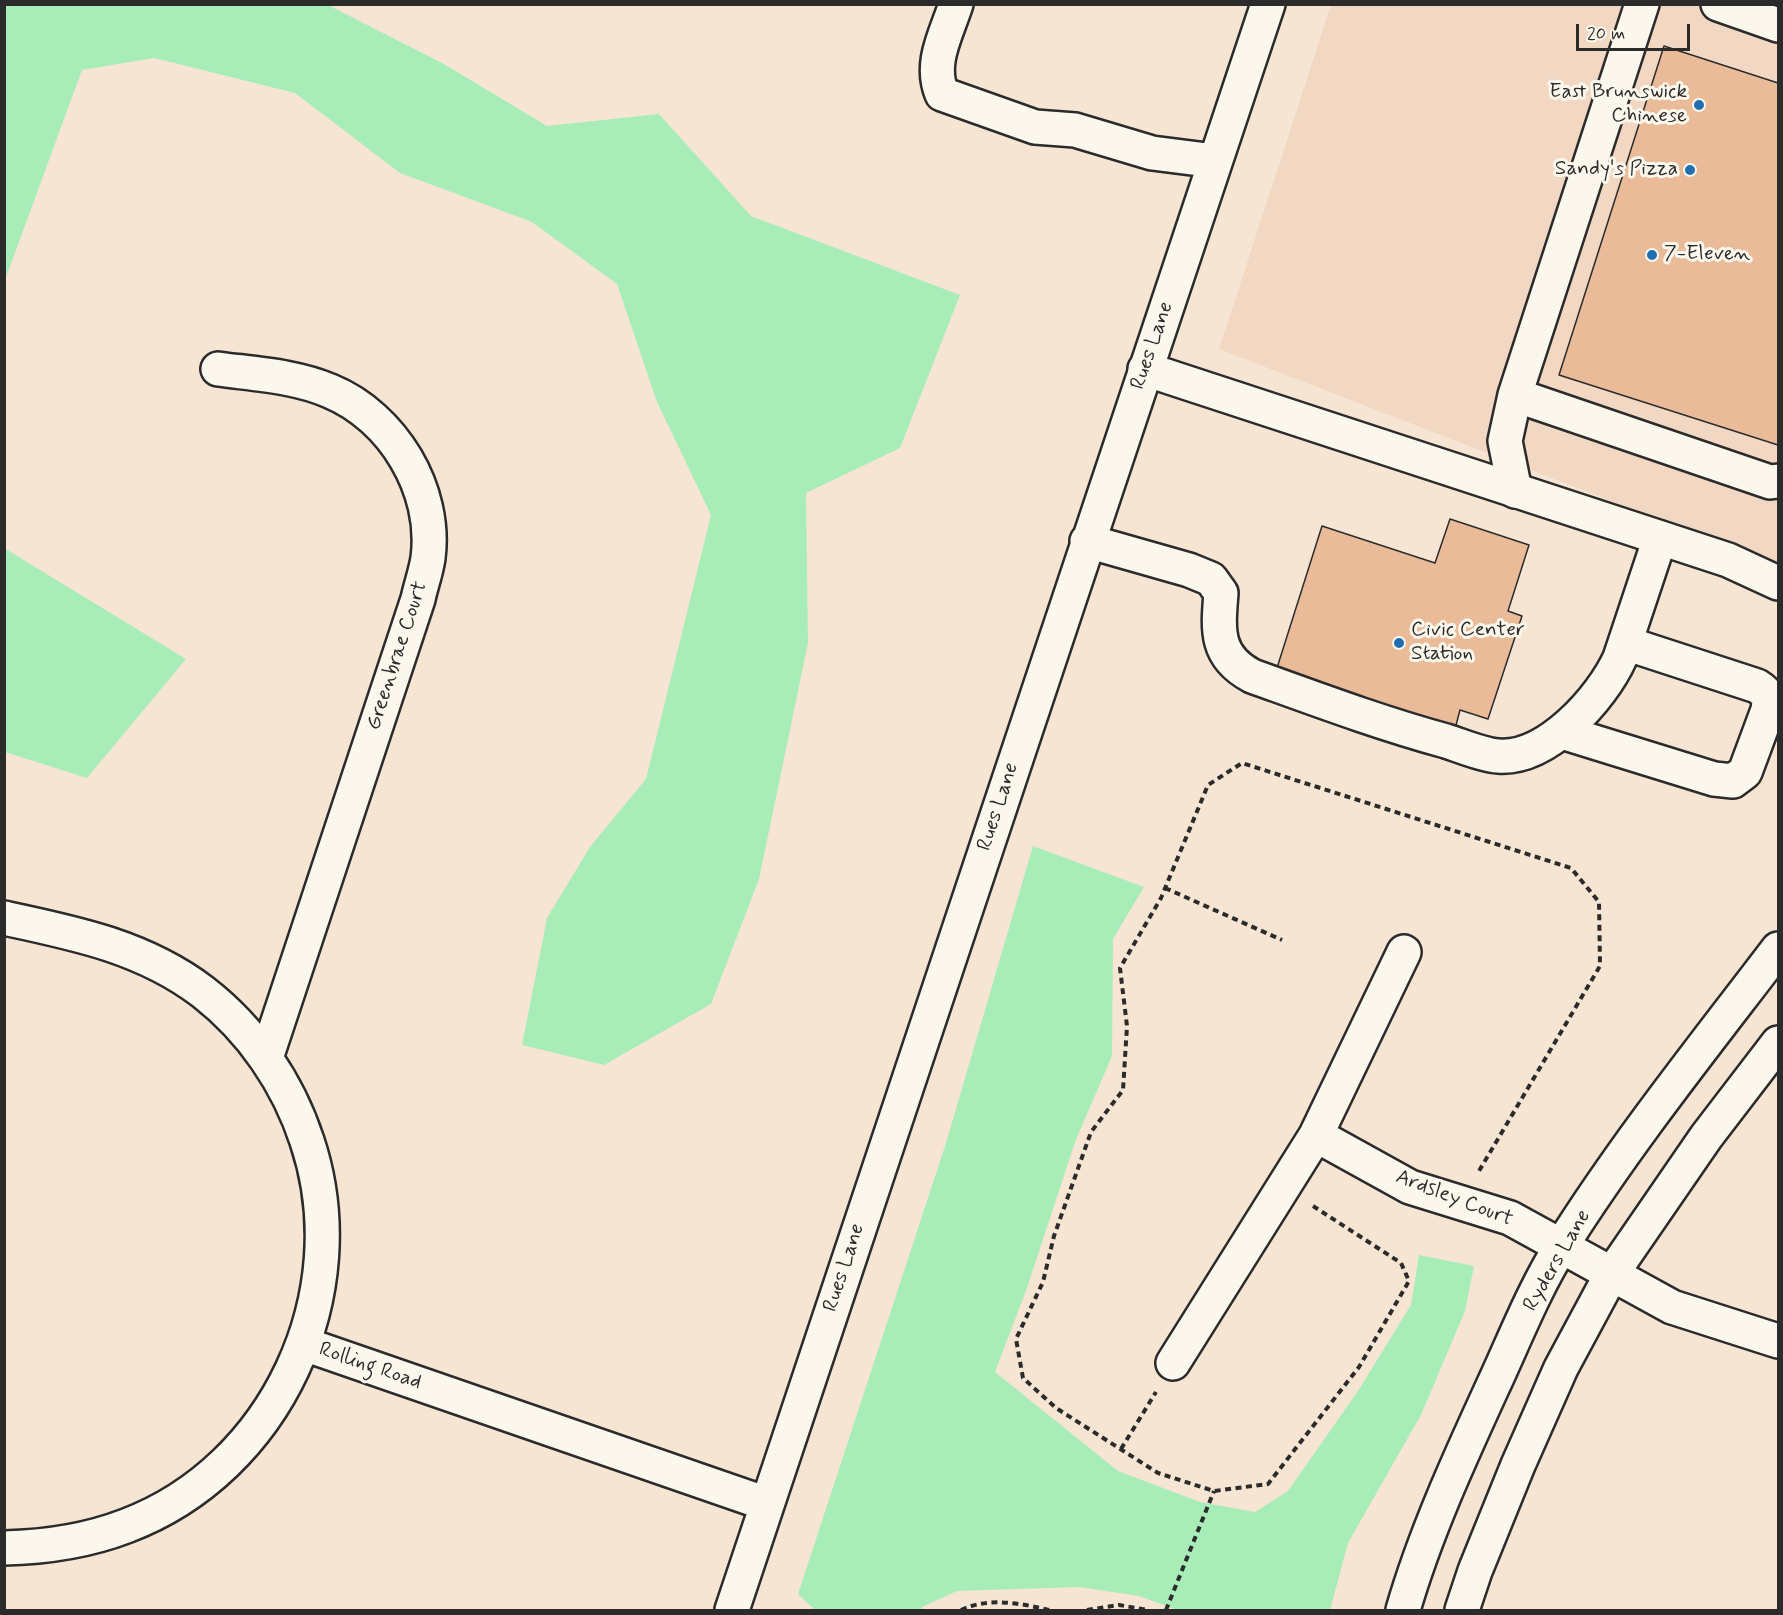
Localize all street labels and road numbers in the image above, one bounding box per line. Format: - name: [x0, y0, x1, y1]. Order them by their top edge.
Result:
- street label: Rues Lane: [1126, 299, 1180, 393]
- street label: Greenbrae Court: [362, 578, 434, 734]
- street label: Rues Lane: [973, 760, 1025, 854]
- street label: Ardsley Court: [1392, 1165, 1516, 1233]
- street label: Ryders Lane: [1519, 1206, 1597, 1316]
- street label: Rues Lane: [819, 1221, 871, 1315]
- street label: Rolling Road: [315, 1338, 425, 1396]

